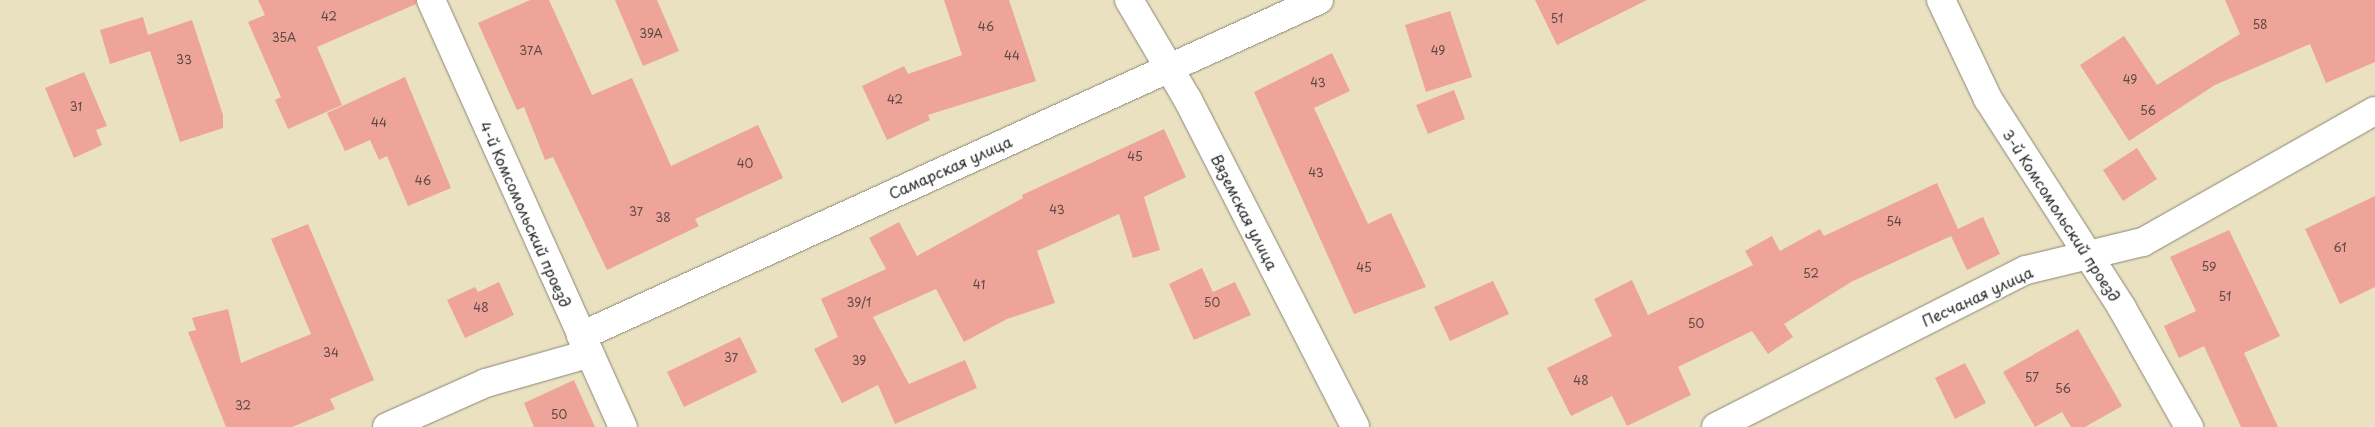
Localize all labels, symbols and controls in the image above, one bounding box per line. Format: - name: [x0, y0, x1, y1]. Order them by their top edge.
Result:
- house number: 42: [321, 10, 337, 24]
- house number: 51: [1551, 12, 1563, 26]
- house number: 58: [2252, 18, 2268, 32]
- house number: 46: [978, 20, 994, 34]
- house number: 39А: [639, 27, 663, 41]
- house number: 35А: [272, 31, 296, 45]
- house number: 37А: [519, 44, 543, 58]
- house number: 49: [1431, 44, 1445, 58]
- house number: 44: [1004, 49, 1020, 63]
- house number: 33: [176, 53, 192, 67]
- house number: 49: [2123, 73, 2137, 87]
- house number: 43: [1310, 76, 1326, 90]
- house number: 42: [887, 93, 903, 107]
- house number: 31: [70, 100, 82, 114]
- house number: 56: [2140, 104, 2156, 118]
- house number: 44: [371, 116, 387, 130]
- street label: 4-й Комсомольский проезд: [477, 118, 575, 310]
- street label: 3-й Комсомольский проезд: [1999, 125, 2125, 305]
- street label: Самарская улица: [885, 132, 1015, 202]
- house number: 45: [1127, 150, 1143, 164]
- street label: Вяземская улица: [1208, 151, 1282, 273]
- house number: 40: [737, 157, 753, 171]
- house number: 43: [1308, 166, 1324, 180]
- house number: 46: [415, 174, 431, 188]
- house number: 43: [1049, 203, 1065, 217]
- house number: 37: [629, 205, 643, 219]
- house number: 38: [655, 211, 671, 225]
- house number: 54: [1886, 215, 1902, 229]
- house number: 61: [2333, 241, 2347, 255]
- house number: 59: [2202, 260, 2216, 274]
- house number: 45: [1356, 261, 1372, 275]
- street label: Песчаная улица: [1918, 262, 2036, 330]
- house number: 52: [1803, 267, 1819, 281]
- house number: 41: [973, 278, 985, 292]
- house number: 51: [2219, 290, 2231, 304]
- house number: 39/1: [846, 296, 872, 310]
- house number: 50: [1204, 296, 1220, 310]
- house number: 48: [473, 301, 489, 315]
- house number: 50: [1688, 317, 1704, 331]
- house number: 34: [323, 346, 339, 360]
- house number: 37: [724, 351, 738, 365]
- house number: 39: [852, 354, 866, 368]
- house number: 57: [2025, 371, 2039, 385]
- house number: 48: [1573, 374, 1589, 388]
- house number: 56: [2055, 382, 2071, 396]
- house number: 32: [235, 399, 251, 413]
- house number: 50: [551, 408, 567, 422]

